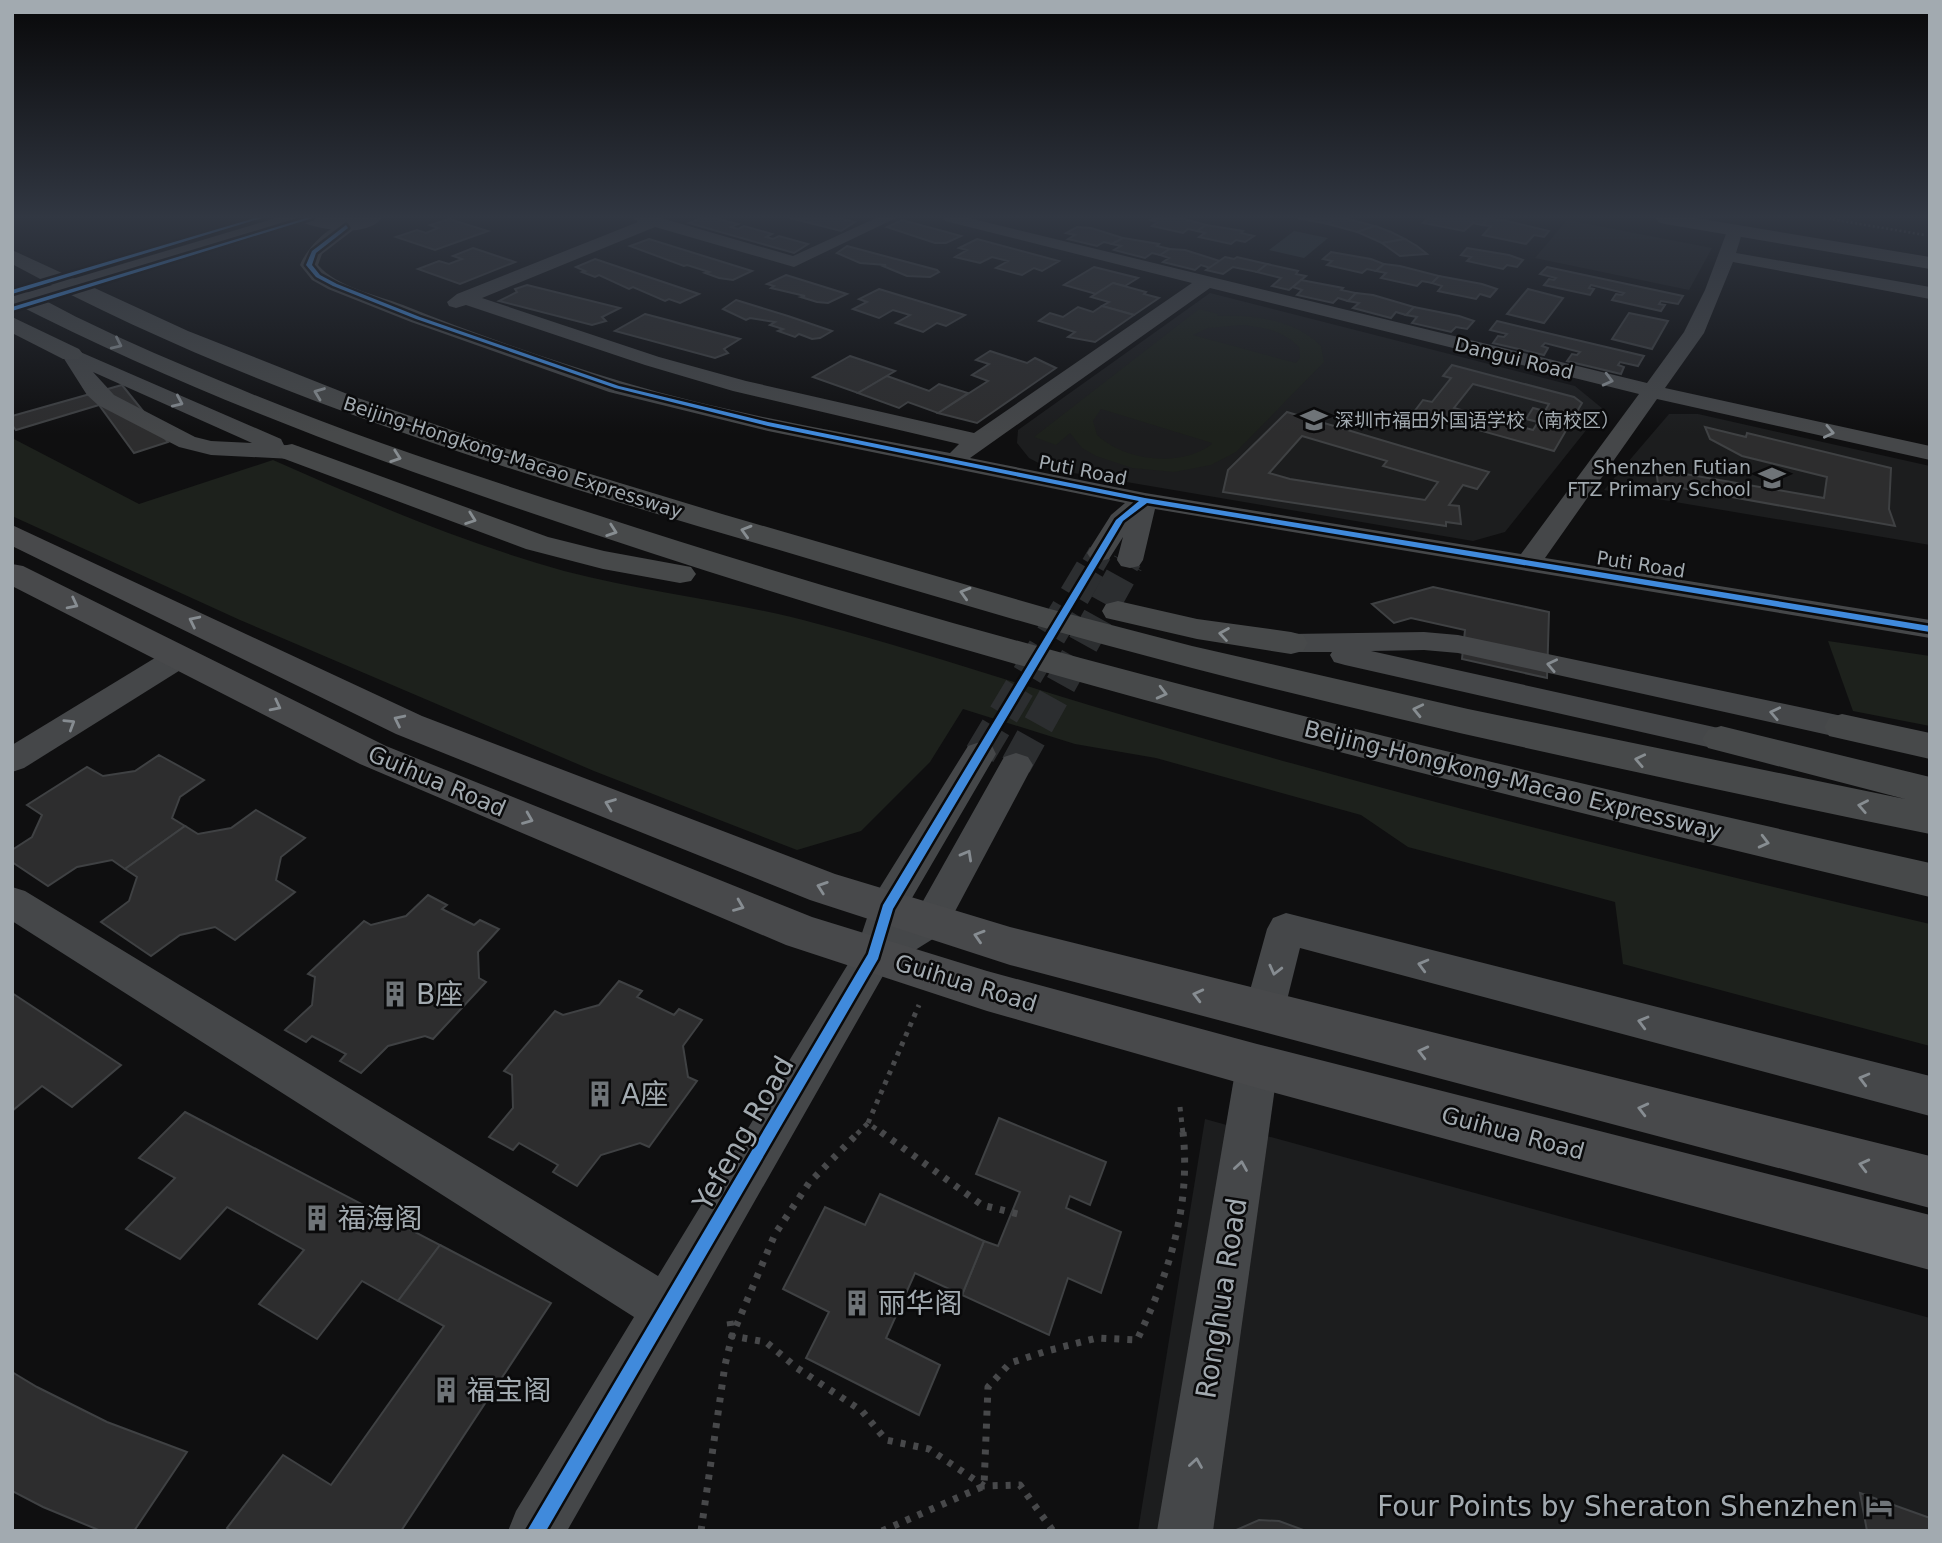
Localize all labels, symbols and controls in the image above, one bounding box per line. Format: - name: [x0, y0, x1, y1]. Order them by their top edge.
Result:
- street label: Dangui Road: [1452, 333, 1576, 383]
- one-way arrow: [110, 336, 122, 350]
- one-way arrow: [1602, 372, 1614, 386]
- one-way arrow: [314, 388, 326, 402]
- street label: Beijing-Hongkong-Macao Expressway: [341, 392, 685, 522]
- one-way arrow: [171, 394, 183, 408]
- school or university icon: 深圳市福田外国语学校（南校区）: [1299, 405, 1329, 435]
- place label: 深圳市福田外国语学校（南校区）: [1335, 409, 1620, 431]
- one-way arrow: [1823, 424, 1835, 439]
- one-way arrow: [390, 449, 402, 463]
- street label: Puti Road: [1037, 451, 1129, 489]
- place label: Shenzhen Futian FTZ Primary School: [1567, 456, 1751, 500]
- school or university icon: Shenzhen Futian FTZ Primary School: [1757, 463, 1787, 493]
- one-way arrow: [465, 511, 477, 525]
- one-way arrow: [605, 522, 617, 537]
- one-way arrow: [740, 525, 752, 539]
- street label: Puti Road: [1595, 546, 1687, 582]
- one-way arrow: [959, 587, 971, 602]
- one-way arrow: [66, 595, 78, 609]
- one-way arrow: [189, 615, 202, 629]
- one-way arrow: [1218, 626, 1230, 641]
- one-way arrow: [1547, 658, 1559, 673]
- one-way arrow: [1156, 685, 1168, 699]
- one-way arrow: [269, 698, 281, 712]
- one-way arrow: [1412, 703, 1424, 718]
- one-way arrow: [1769, 706, 1781, 721]
- one-way arrow: [394, 714, 406, 728]
- street label: Beijing-Hongkong-Macao Expressway: [1301, 715, 1725, 845]
- one-way arrow: [63, 720, 76, 733]
- street label: Guihua Road: [364, 740, 510, 822]
- one-way arrow: [1634, 754, 1646, 769]
- one-way arrow: [605, 799, 617, 813]
- one-way arrow: [1857, 799, 1869, 814]
- one-way arrow: [522, 811, 534, 825]
- one-way arrow: [1758, 834, 1770, 848]
- one-way arrow: [959, 849, 972, 862]
- one-way arrow: [817, 881, 829, 895]
- one-way arrow: [732, 898, 744, 912]
- one-way arrow: [973, 930, 985, 944]
- street label: Guihua Road: [892, 949, 1040, 1017]
- one-way arrow: [1417, 959, 1429, 973]
- one-way arrow: [1269, 964, 1283, 976]
- place label: B座: [416, 978, 463, 1011]
- building icon: B座: [380, 979, 410, 1009]
- one-way arrow: [1192, 989, 1204, 1003]
- one-way arrow: [1638, 1016, 1650, 1030]
- one-way arrow: [1417, 1046, 1429, 1060]
- street label: Yefeng Road: [686, 1050, 801, 1217]
- one-way arrow: [1858, 1073, 1870, 1087]
- place label: A座: [621, 1078, 668, 1111]
- building icon: A座: [585, 1079, 615, 1109]
- street label: Guihua Road: [1439, 1101, 1587, 1165]
- one-way arrow: [1637, 1103, 1649, 1117]
- one-way arrow: [1858, 1159, 1870, 1173]
- one-way arrow: [1234, 1160, 1249, 1172]
- street label: Ronghua Road: [1189, 1195, 1254, 1401]
- place label: 福海阁: [338, 1202, 422, 1235]
- building icon: 福海阁: [302, 1203, 332, 1233]
- place label: 丽华阁: [878, 1287, 962, 1320]
- building icon: 丽华阁: [842, 1288, 872, 1318]
- place label: 福宝阁: [467, 1374, 551, 1407]
- building icon: 福宝阁: [431, 1375, 461, 1405]
- one-way arrow: [1188, 1457, 1203, 1469]
- place label: Four Points by Sheraton Shenzhen: [1377, 1490, 1858, 1523]
- hotel icon: Four Points by Sheraton Shenzhen: [1864, 1491, 1894, 1521]

